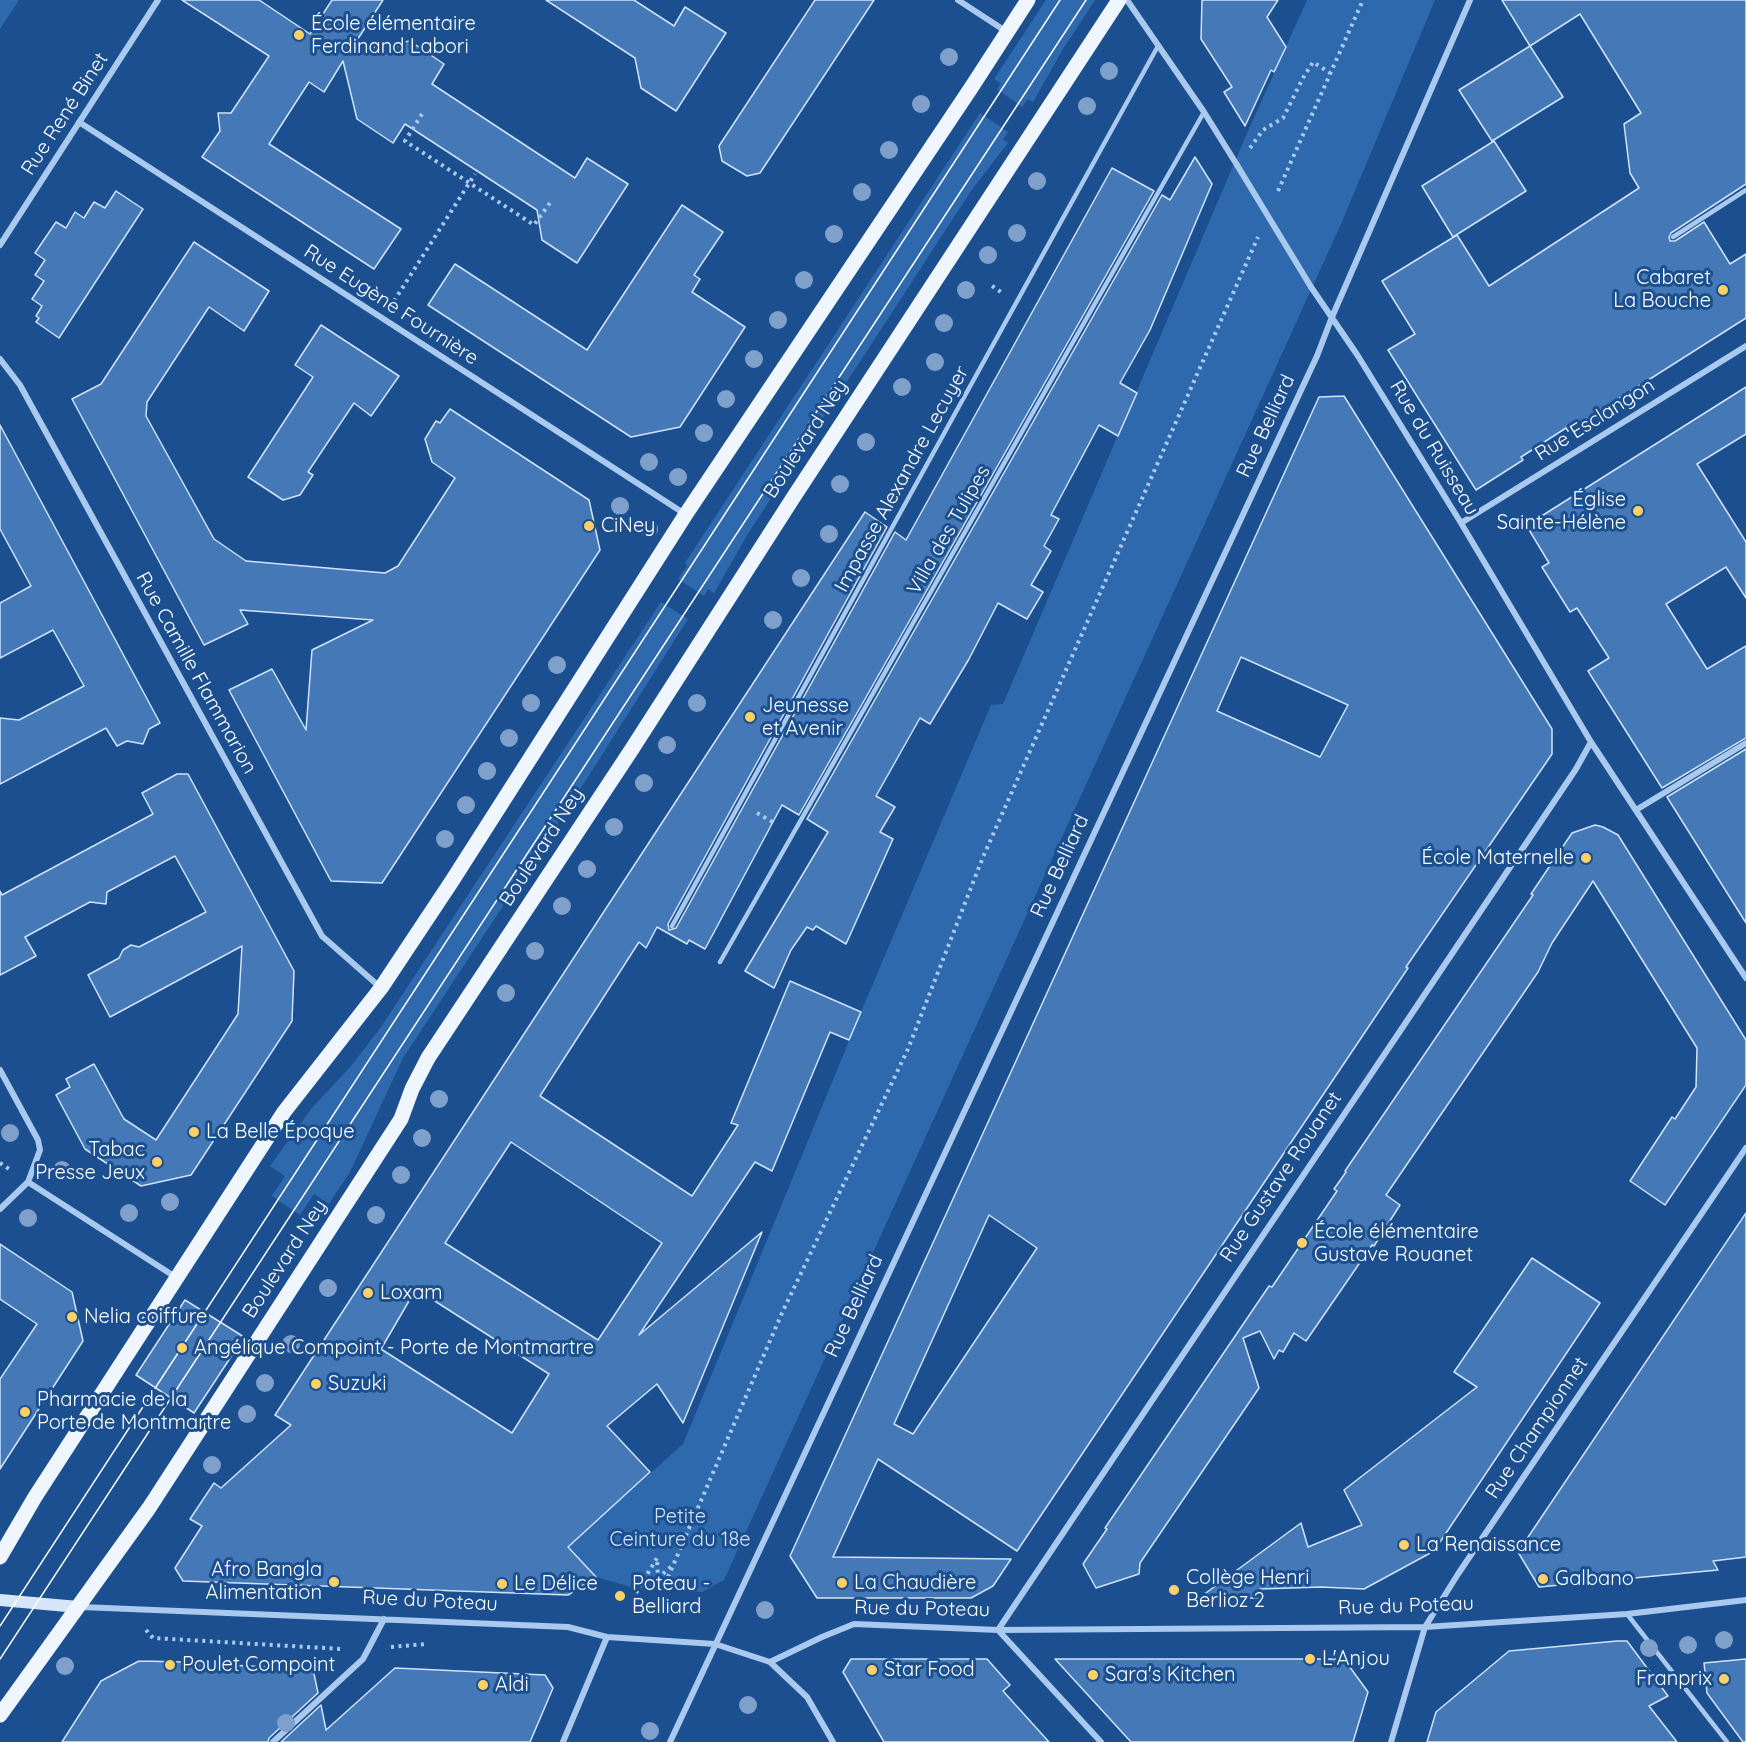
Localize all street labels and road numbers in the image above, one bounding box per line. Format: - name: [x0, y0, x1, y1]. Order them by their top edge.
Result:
- street label: Rue René Binet: [16, 48, 114, 180]
- street label: Rue Eugène Fournière: [299, 240, 483, 370]
- street label: Impasse Alexandre Lecuyer: [830, 362, 974, 596]
- street label: Rue Belliard: [1232, 371, 1300, 481]
- street label: Rue Esclangon: [1531, 374, 1659, 466]
- street label: Boulevard Ney: [759, 375, 853, 503]
- street label: Rue du Ruisseau: [1384, 376, 1484, 520]
- street label: Villa des Tulipes: [902, 461, 996, 599]
- street label: Rue Camille Flammarion: [130, 568, 262, 778]
- street label: Boulevard Ney: [495, 783, 589, 911]
- street label: Rue Belliard: [1026, 811, 1094, 921]
- street label: Rue Gustave Rouanet: [1215, 1087, 1347, 1267]
- street label: Boulevard Ney: [238, 1195, 332, 1323]
- street label: Rue Belliard: [820, 1251, 888, 1361]
- street label: Rue Championnet: [1481, 1353, 1593, 1503]
- street label: Rue du Poteau: [362, 1585, 498, 1617]
- street label: Rue du Poteau: [1338, 1592, 1474, 1620]
- street label: Rue du Poteau: [854, 1596, 990, 1622]

